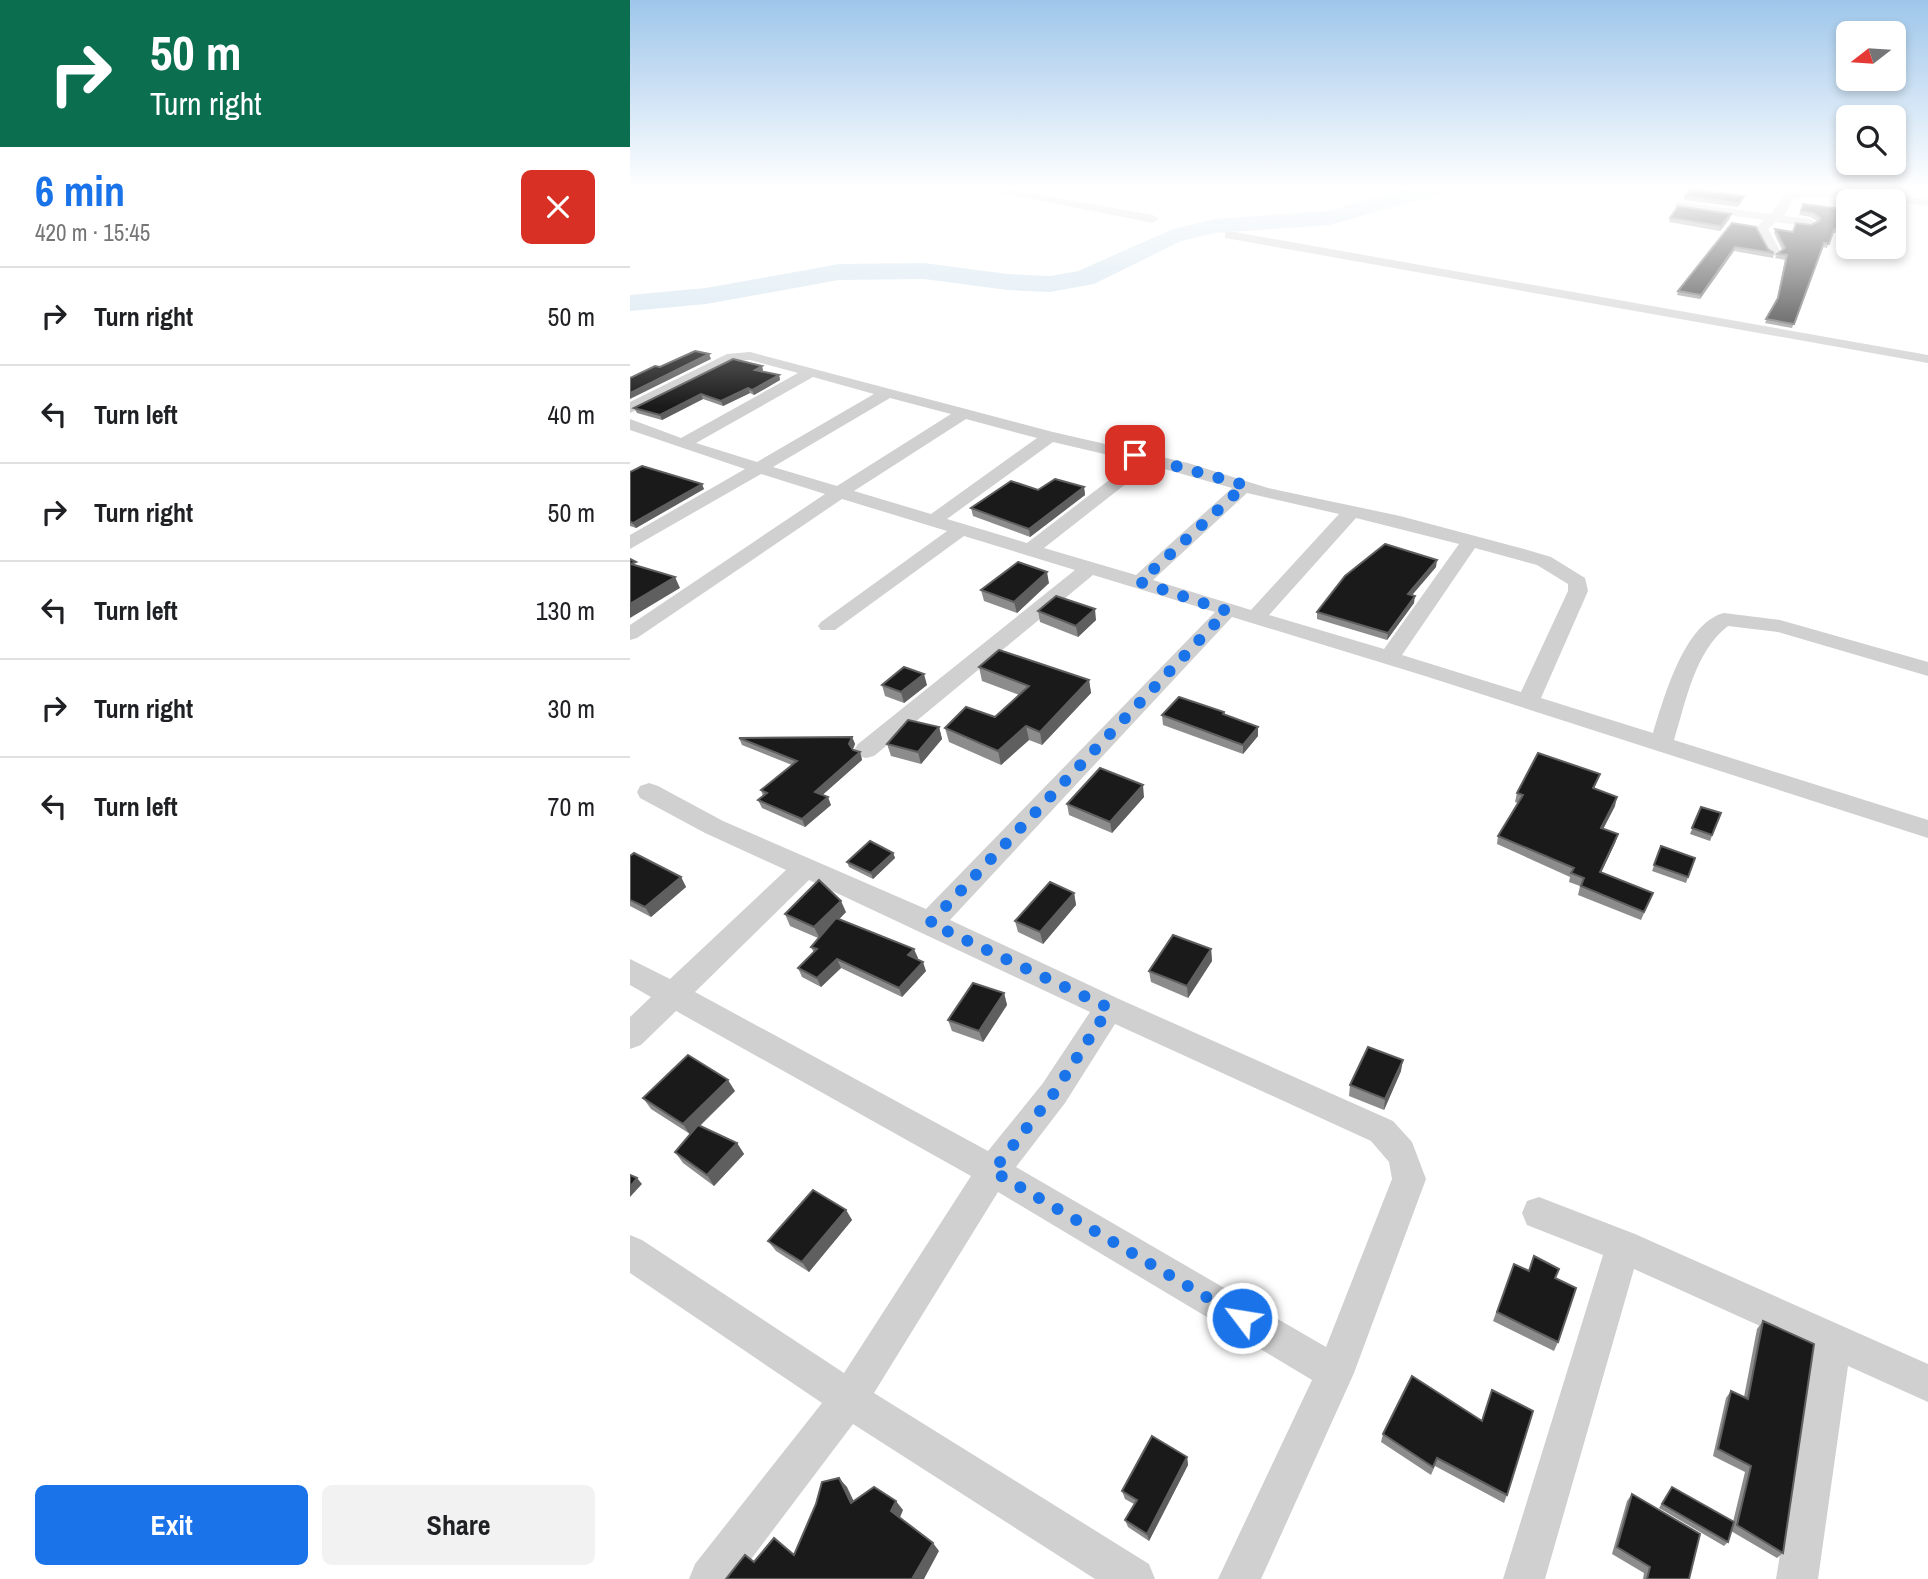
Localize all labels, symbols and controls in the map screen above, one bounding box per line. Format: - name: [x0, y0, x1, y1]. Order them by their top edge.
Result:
- text: 50 m: [150, 19, 242, 85]
- north arrow: [1836, 21, 1906, 91]
- map controls: [1836, 21, 1906, 259]
- icon: right: [35, 28, 126, 119]
- text: Turn right: [150, 82, 262, 125]
- button: search: [1836, 105, 1906, 175]
- text: 6 min: [35, 163, 125, 219]
- button: close: [521, 170, 595, 244]
- button: layers: [1836, 189, 1906, 259]
- text: 420 m · 15:45: [35, 217, 150, 248]
- icon: right: [35, 297, 73, 335]
- text: Turn right: [94, 299, 193, 334]
- text: 50 m: [548, 299, 595, 334]
- icon: left: [35, 395, 73, 433]
- text: Turn left: [94, 397, 178, 432]
- text: 40 m: [548, 397, 595, 432]
- pin: [1105, 425, 1165, 485]
- icon: arrive: [1116, 436, 1154, 474]
- icon: right: [35, 493, 73, 531]
- text: Turn right: [94, 495, 193, 530]
- text: 50 m: [548, 495, 595, 530]
- icon: left: [35, 591, 73, 629]
- text: Turn left: [94, 593, 178, 628]
- text: 130 m: [536, 593, 595, 628]
- icon: right: [35, 689, 73, 727]
- text: Turn right: [94, 691, 193, 726]
- text: 30 m: [548, 691, 595, 726]
- icon: left: [35, 787, 73, 825]
- text: Turn left: [94, 789, 178, 824]
- text: 70 m: [548, 789, 595, 824]
- position arrow: [1205, 1281, 1279, 1355]
- button: Exit: [35, 1485, 308, 1565]
- button: Share: [322, 1485, 595, 1565]

